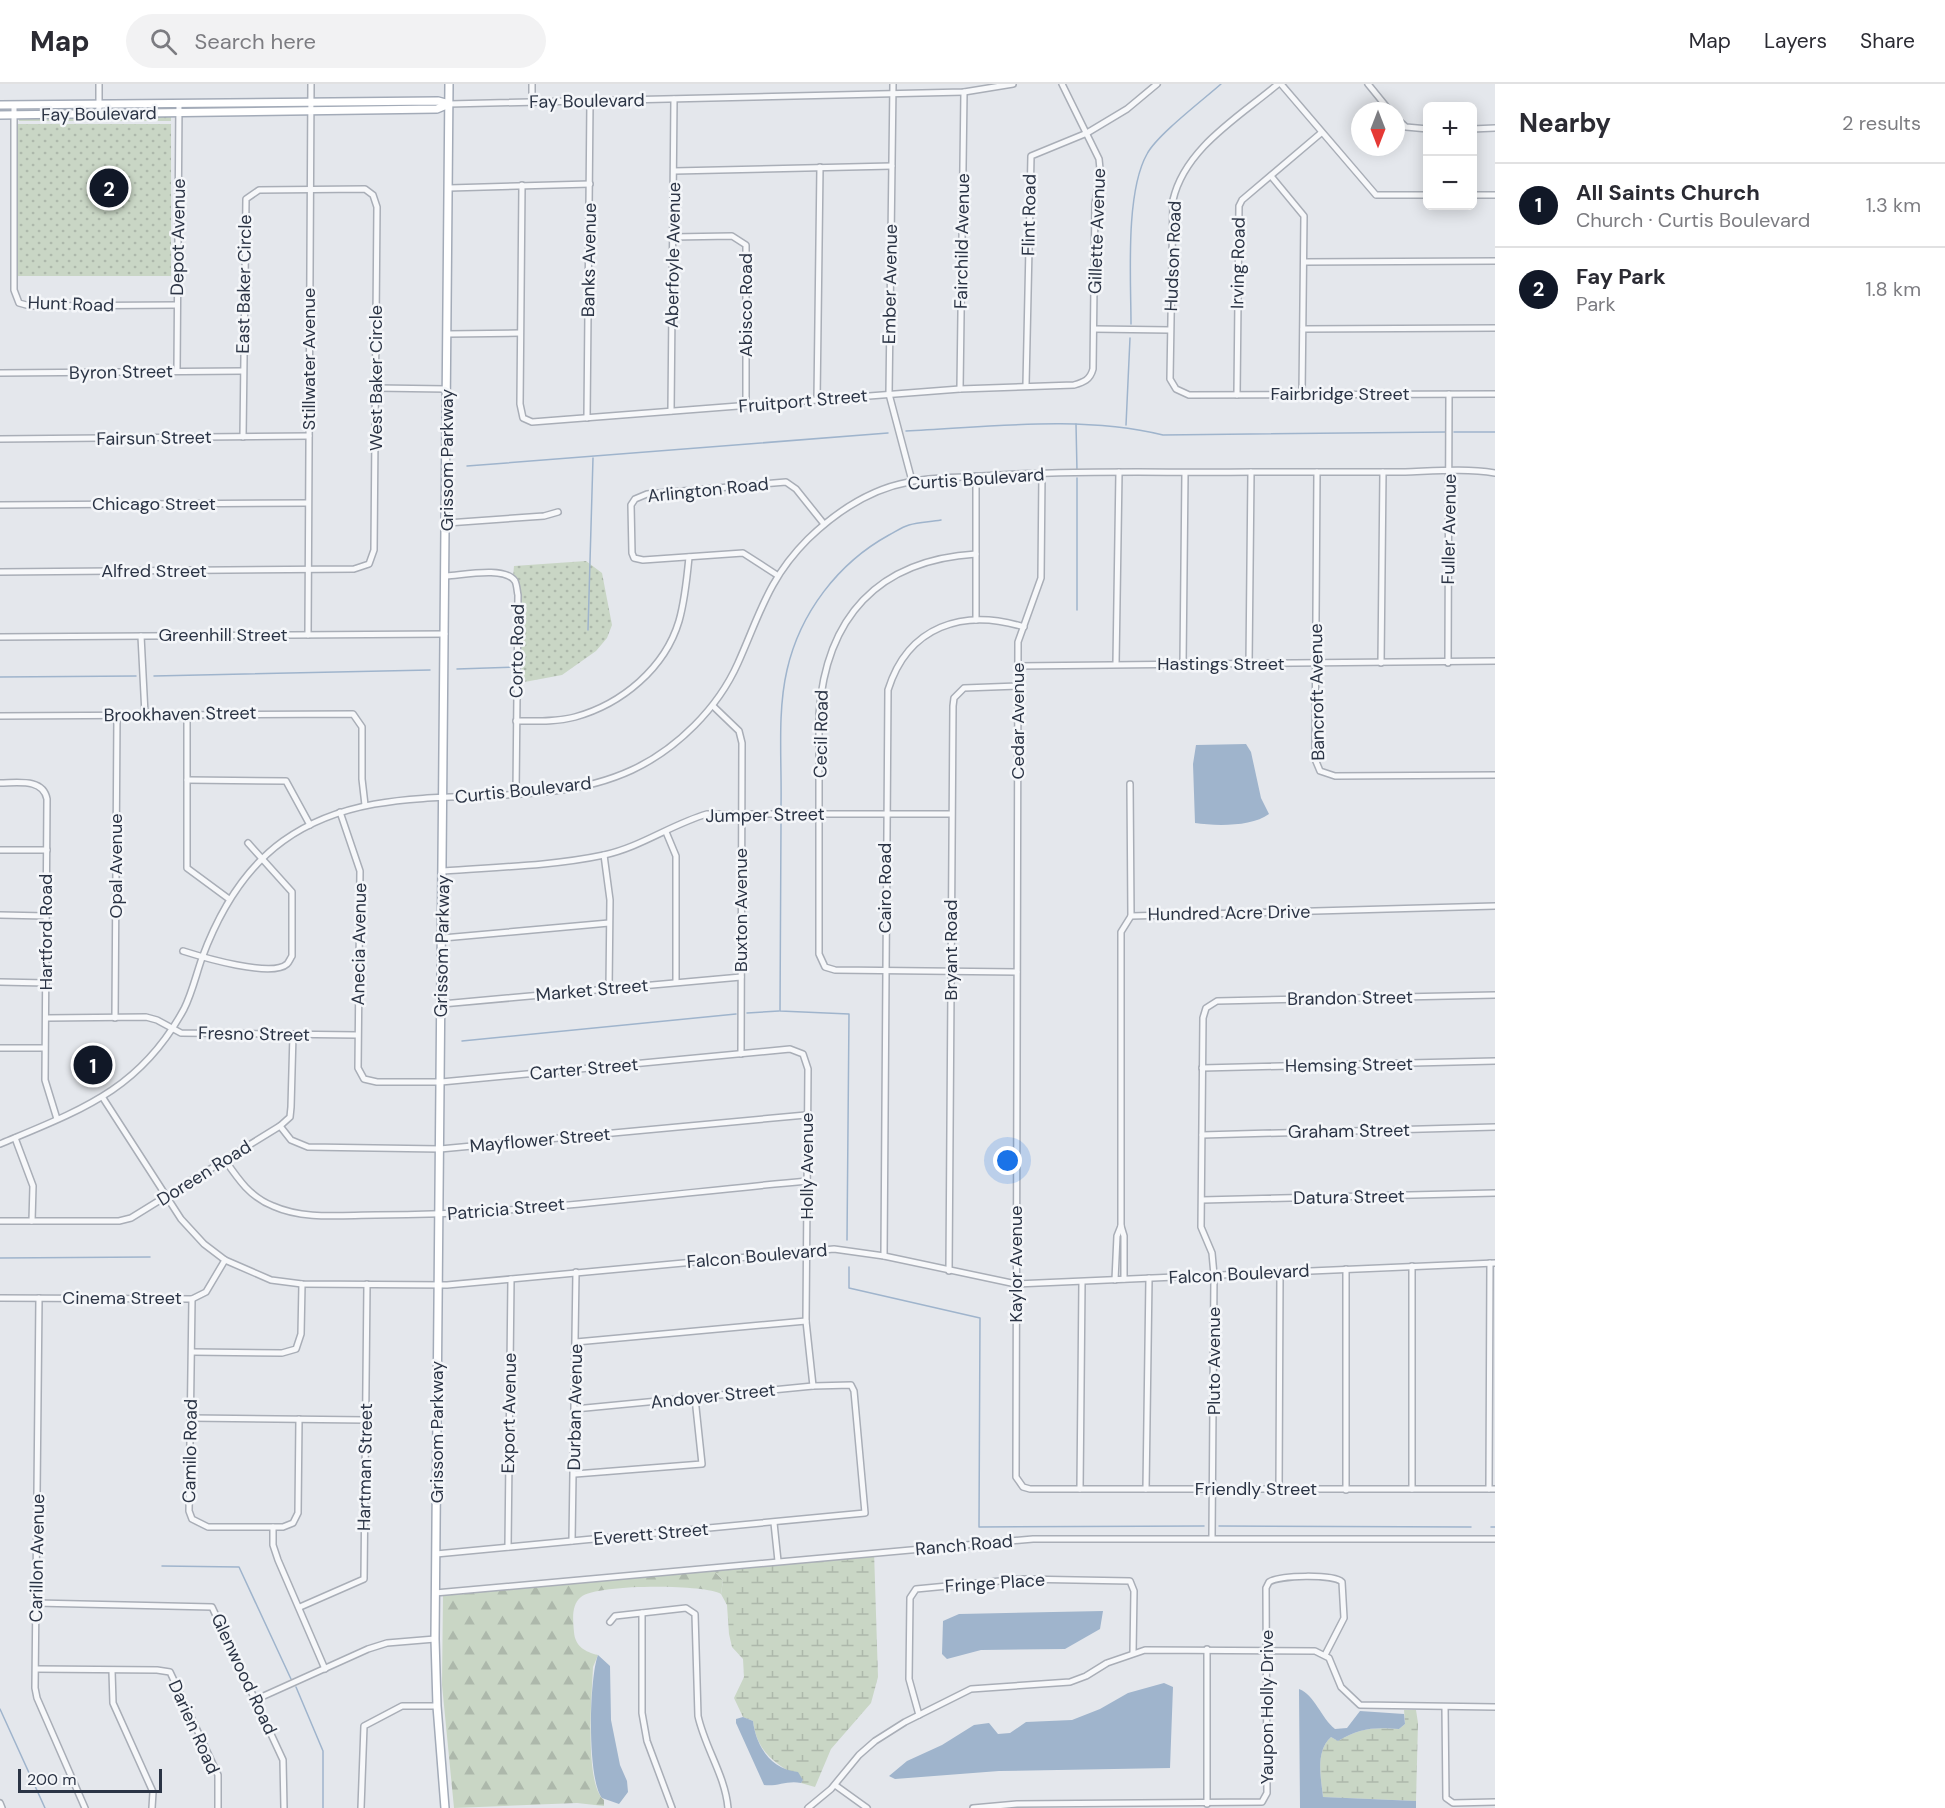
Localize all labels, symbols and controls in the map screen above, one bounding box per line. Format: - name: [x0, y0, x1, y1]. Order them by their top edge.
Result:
- search box: [126, 14, 546, 68]
- text: Map: [30, 23, 90, 60]
- icon: search: [147, 25, 180, 58]
- text: Search here: [195, 27, 316, 56]
- text: Map: [1689, 27, 1731, 55]
- text: Layers: [1764, 27, 1827, 55]
- text: Share: [1860, 27, 1915, 55]
- street label: Fay Boulevard: [529, 88, 645, 114]
- street label: Fay Boulevard: [41, 101, 157, 127]
- north arrow: [1351, 102, 1405, 156]
- map controls: [1423, 102, 1477, 210]
- button: +: [1423, 102, 1477, 156]
- text: Nearby: [1519, 106, 1611, 140]
- text: 2 results: [1842, 110, 1921, 136]
- button: −: [1423, 156, 1477, 210]
- pin: 2: [90, 166, 128, 210]
- street label: Gillette Avenue: [1083, 168, 1111, 294]
- street label: Fairchild Avenue: [949, 173, 975, 309]
- street label: Flint Road: [1016, 174, 1042, 256]
- street label: Depot Avenue: [165, 178, 191, 296]
- text: All Saints Church: [1576, 178, 1760, 207]
- street label: Aberfoyle Avenue: [660, 182, 686, 328]
- text: 1: [1535, 192, 1542, 218]
- text: 1.3 km: [1866, 192, 1921, 218]
- street label: Hudson Road: [1159, 200, 1187, 312]
- street label: Banks Avenue: [576, 203, 602, 317]
- text: Church · Curtis Boulevard: [1576, 207, 1810, 233]
- street label: East Baker Circle: [231, 214, 257, 354]
- street label: Irving Road: [1225, 217, 1251, 309]
- street label: Ember Avenue: [877, 224, 903, 344]
- street label: Abisco Road: [734, 253, 758, 357]
- text: Fay Park: [1576, 262, 1666, 291]
- text: 2: [1533, 276, 1544, 302]
- text: 1.8 km: [1865, 276, 1921, 302]
- street label: Stillwater Avenue: [297, 288, 321, 430]
- street label: Hunt Road: [27, 290, 115, 318]
- text: Park: [1576, 291, 1616, 317]
- street label: West Baker Circle: [364, 305, 388, 451]
- street label: Byron Street: [69, 359, 173, 385]
- street label: Fairbridge Street: [1270, 382, 1410, 406]
- street label: Fruitport Street: [737, 383, 869, 419]
- street label: Grissom Parkway: [435, 389, 459, 531]
- street label: Fairsun Street: [96, 425, 212, 451]
- street label: Curtis Boulevard: [907, 462, 1045, 496]
- street label: Arlington Road: [646, 472, 770, 508]
- street label: Fuller Avenue: [1436, 473, 1462, 585]
- street label: Chicago Street: [92, 492, 216, 516]
- street label: Alfred Street: [101, 559, 207, 583]
- street label: Corto Road: [504, 604, 530, 698]
- street label: Greenhill Street: [158, 623, 288, 647]
- street label: Bancroft Avenue: [1304, 623, 1330, 761]
- street label: Hastings Street: [1157, 652, 1285, 676]
- street label: Cedar Avenue: [1006, 663, 1030, 779]
- street label: Cecil Road: [808, 690, 834, 778]
- street label: Brookhaven Street: [103, 701, 257, 727]
- street label: Curtis Boulevard: [454, 771, 592, 809]
- street label: Jumper Street: [705, 802, 825, 828]
- street label: Opal Avenue: [104, 814, 128, 918]
- street label: Cairo Road: [873, 843, 897, 933]
- street label: Buxton Avenue: [729, 848, 753, 972]
- street label: Hartford Road: [34, 874, 58, 990]
- street label: Grissom Parkway: [429, 874, 455, 1018]
- street label: Anecia Avenue: [346, 882, 372, 1006]
- street label: Bryant Road: [939, 900, 963, 1000]
- street label: Hundred Acre Drive: [1148, 900, 1310, 926]
- street label: Market Street: [535, 973, 649, 1007]
- street label: Brandon Street: [1287, 985, 1413, 1011]
- street label: Fresno Street: [198, 1021, 310, 1047]
- pin: 1: [74, 1042, 112, 1088]
- street label: Carter Street: [529, 1052, 639, 1086]
- street label: Hemsing Street: [1285, 1052, 1413, 1078]
- street label: Holly Avenue: [795, 1113, 819, 1219]
- street label: Graham Street: [1288, 1118, 1410, 1144]
- street label: Mayflower Street: [469, 1122, 611, 1158]
- street label: Doreen Road: [152, 1135, 256, 1211]
- your location: [993, 1146, 1022, 1175]
- street label: Datura Street: [1293, 1184, 1405, 1210]
- street label: Patricia Street: [446, 1192, 566, 1226]
- street label: Kaylor Avenue: [1004, 1206, 1028, 1322]
- street label: Falcon Boulevard: [686, 1238, 828, 1274]
- street label: Falcon Boulevard: [1168, 1258, 1310, 1290]
- street label: Cinema Street: [62, 1286, 182, 1310]
- street label: Pluto Avenue: [1202, 1307, 1226, 1415]
- street label: Durban Avenue: [562, 1343, 588, 1471]
- street label: Export Avenue: [496, 1352, 522, 1474]
- street label: Grissom Parkway: [425, 1361, 449, 1503]
- street label: Andover Street: [649, 1378, 777, 1414]
- street label: Camilo Road: [177, 1399, 203, 1503]
- street label: Hartman Street: [352, 1403, 378, 1531]
- street label: Friendly Street: [1195, 1477, 1317, 1501]
- street label: Carillon Avenue: [24, 1493, 50, 1623]
- street label: Everett Street: [592, 1517, 710, 1551]
- street label: Ranch Road: [914, 1529, 1014, 1561]
- street label: Fringe Place: [944, 1568, 1046, 1598]
- street label: Glenwood Road: [205, 1610, 283, 1738]
- street label: Yaupon Holly Drive: [1255, 1630, 1279, 1784]
- street label: Darien Road: [163, 1676, 225, 1778]
- scale bar: [18, 1766, 162, 1794]
- text: 200 m: [27, 1769, 76, 1790]

